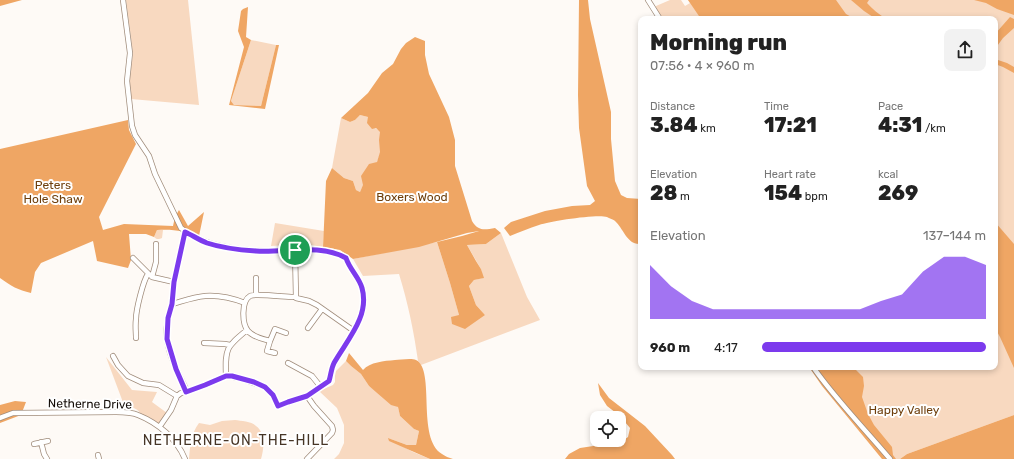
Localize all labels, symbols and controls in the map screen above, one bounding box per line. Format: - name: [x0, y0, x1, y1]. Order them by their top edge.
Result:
- text: Morning run: [650, 29, 787, 56]
- button: share: [944, 29, 986, 71]
- text: 07:56 · 4 × 960 m: [650, 58, 755, 73]
- text: Distance: [650, 100, 695, 113]
- text: Time: [764, 100, 789, 113]
- text: Pace: [878, 100, 903, 113]
- text: 3.84: [650, 113, 698, 137]
- text: 17:21: [764, 113, 817, 137]
- text: 4:31: [878, 113, 922, 137]
- text: km: [698, 122, 716, 135]
- text: /km: [922, 122, 946, 135]
- text: Elevation: [650, 168, 697, 181]
- text: Heart rate: [764, 168, 816, 181]
- text: kcal: [878, 168, 898, 181]
- park label: Peters Hole Shaw: [23, 178, 83, 206]
- text: 28: [650, 181, 677, 205]
- text: 154: [764, 181, 802, 205]
- text: 269: [878, 181, 918, 205]
- park label: Boxers Wood: [376, 190, 448, 204]
- text: m: [677, 190, 690, 203]
- text: bpm: [802, 190, 828, 203]
- text: Elevation: [650, 228, 706, 243]
- text: 137–144 m: [923, 228, 986, 243]
- pin: [278, 233, 312, 267]
- icon: arrive: [284, 239, 306, 261]
- text: 960 m: [650, 340, 690, 355]
- text: 4:17: [714, 340, 738, 355]
- street label: Netherne Drive: [48, 396, 132, 412]
- park label: Happy Valley: [869, 403, 940, 417]
- map controls: [590, 411, 626, 447]
- button: locate: [590, 411, 626, 447]
- district label: NETHERNE-ON-THE-HILL: [143, 432, 329, 449]

